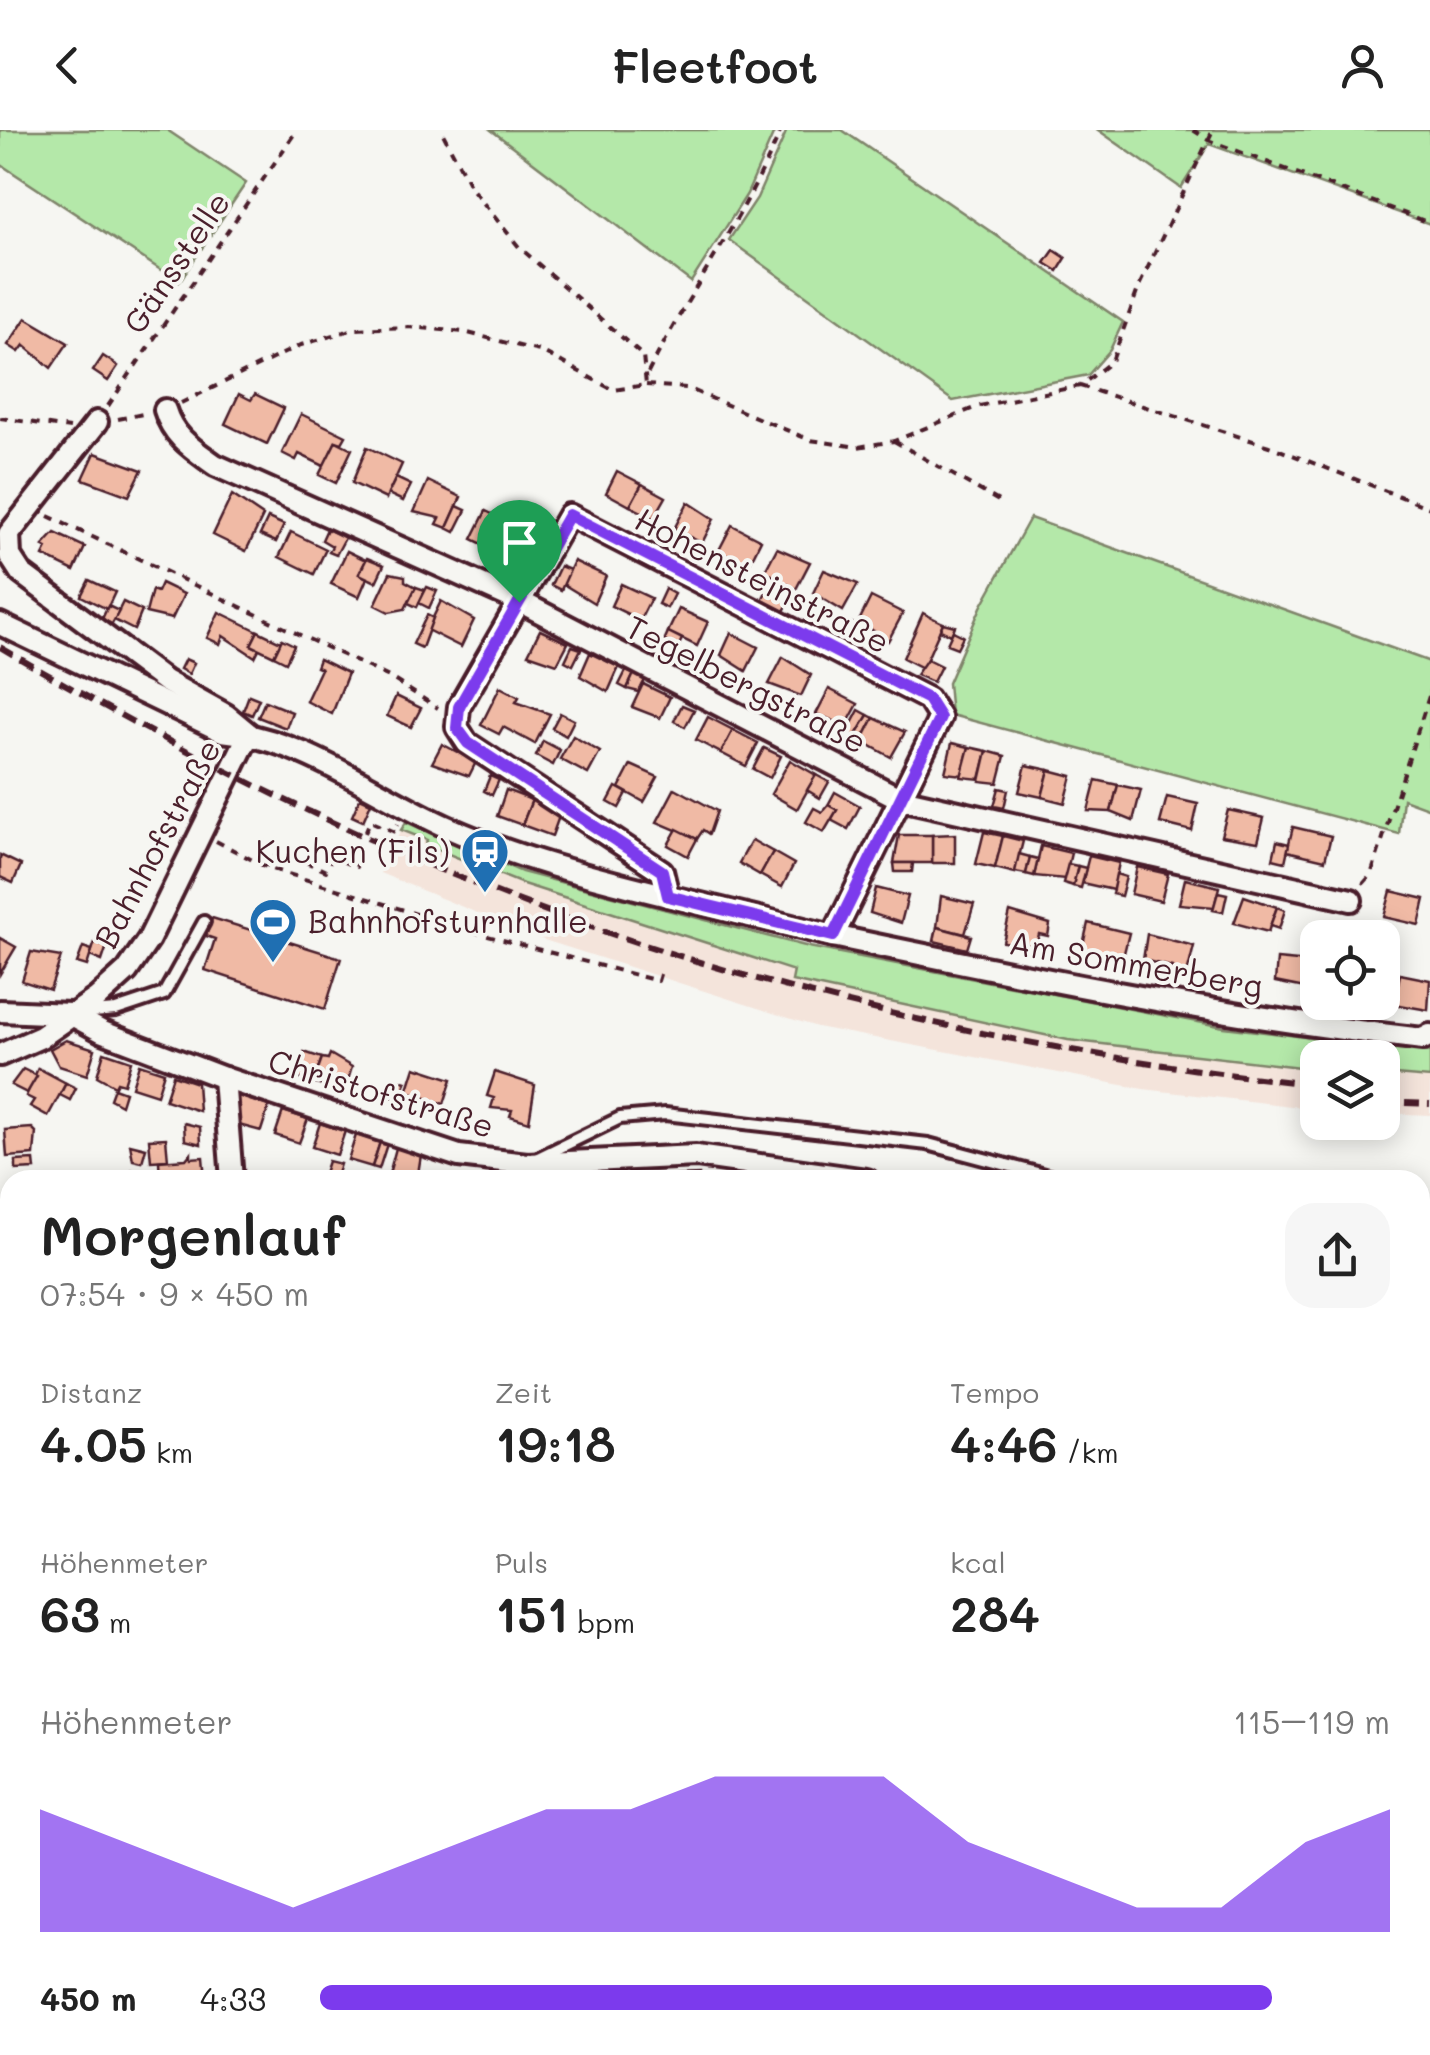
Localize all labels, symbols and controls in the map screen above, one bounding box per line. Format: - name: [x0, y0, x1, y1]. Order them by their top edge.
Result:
- text: Fleetfoot: [612, 36, 818, 94]
- icon: back: [40, 38, 95, 93]
- icon: person: [1335, 38, 1390, 93]
- street label: Gänsstelle: [113, 183, 238, 341]
- street label: Hohensteinstraße: [629, 497, 897, 662]
- pin: [477, 500, 562, 603]
- icon: arrive: [492, 515, 547, 570]
- street label: Tegelbergstraße: [620, 604, 874, 762]
- street label: Bahnhofstraße: [84, 731, 229, 955]
- station icon: Kuchen (Fils): [459, 826, 511, 894]
- place label: Kuchen (Fils): [255, 829, 450, 871]
- sports icon: Bahnhofsturnhalle: [247, 896, 299, 964]
- place label: Bahnhofsturnhalle: [308, 899, 588, 941]
- street label: Am Sommerberg: [1006, 920, 1266, 1006]
- map controls: [1300, 920, 1400, 1140]
- button: locate: [1300, 920, 1400, 1020]
- street label: Christofstraße: [264, 1038, 499, 1146]
- button: layers: [1300, 1040, 1400, 1140]
- text: Morgenlauf: [40, 1198, 345, 1270]
- button: share: [1285, 1203, 1390, 1308]
- text: 07:54 · 9 × 450 m: [40, 1272, 309, 1314]
- text: Distanz: [40, 1374, 142, 1410]
- text: Zeit: [495, 1374, 552, 1410]
- text: Tempo: [950, 1374, 1039, 1410]
- text: 4.05: [40, 1410, 147, 1476]
- text: 19:18: [495, 1410, 616, 1476]
- text: 4:46: [950, 1410, 1058, 1476]
- text: km: [147, 1434, 193, 1470]
- text: /km: [1058, 1434, 1119, 1470]
- text: Höhenmeter: [40, 1544, 209, 1580]
- text: Puls: [495, 1544, 548, 1580]
- text: kcal: [950, 1544, 1006, 1580]
- text: 63: [40, 1580, 100, 1646]
- text: 151: [495, 1580, 569, 1646]
- text: 284: [950, 1580, 1040, 1646]
- text: m: [100, 1604, 131, 1640]
- text: bpm: [569, 1604, 635, 1640]
- text: Höhenmeter: [40, 1700, 233, 1742]
- text: 115–119 m: [1233, 1700, 1390, 1742]
- text: 450 m: [40, 1977, 136, 2019]
- text: 4:33: [200, 1977, 266, 2019]

